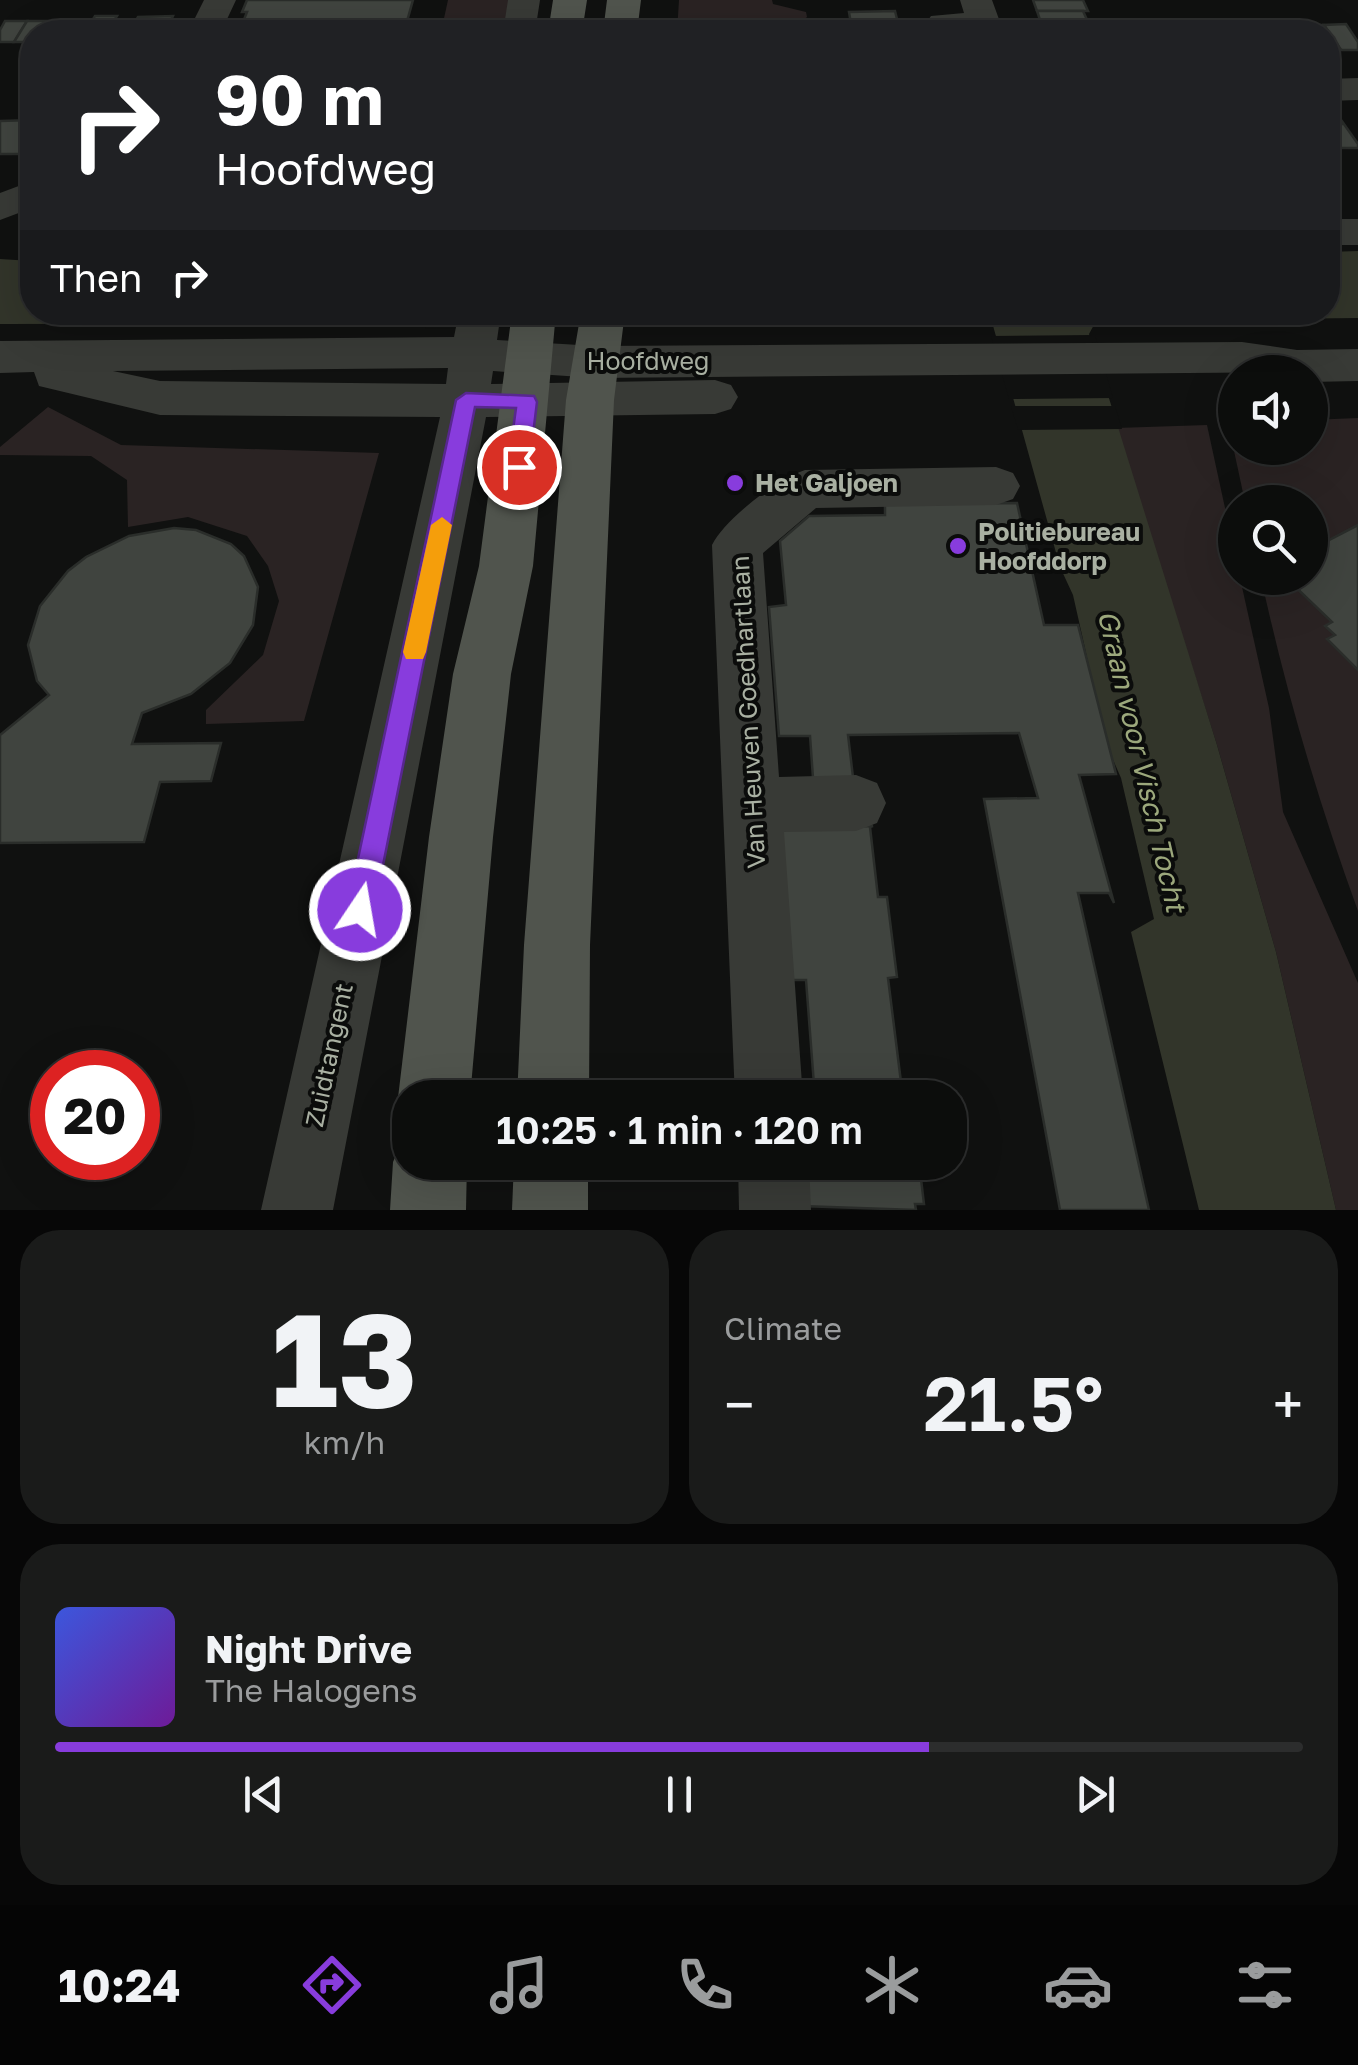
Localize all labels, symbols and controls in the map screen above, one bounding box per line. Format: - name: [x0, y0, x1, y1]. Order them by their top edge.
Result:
- text: 90 m: [215, 56, 384, 140]
- icon: right: [50, 60, 180, 190]
- text: Hoofdweg: [215, 141, 436, 195]
- icon: right: [162, 250, 217, 305]
- text: Then: [50, 255, 142, 300]
- street label: Hoofdweg: [587, 345, 709, 376]
- map controls: [1218, 355, 1328, 595]
- button: sound: [1218, 355, 1328, 465]
- pin: [477, 425, 562, 510]
- icon: arrive: [492, 440, 547, 495]
- place label: Het Galjoen: [755, 467, 898, 498]
- marker: Het Galjoen: [724, 472, 746, 494]
- button: search: [1218, 485, 1328, 595]
- place label: Politiebureau Hoofddorp: [978, 516, 1140, 576]
- marker: Politiebureau Hoofddorp: [947, 535, 969, 557]
- street label: Van Heuven Goedhartlaan: [724, 555, 771, 869]
- water label: Graan voor Visch Tocht: [1092, 607, 1194, 918]
- position arrow: [308, 858, 412, 962]
- street label: Zuidtangent: [298, 980, 359, 1130]
- speed limit sign: 20: [30, 1050, 160, 1180]
- text: 10:25 · 1 min · 120 m: [496, 1107, 863, 1152]
- text: 13: [271, 1280, 418, 1436]
- text: Climate: [724, 1309, 842, 1347]
- text: 21.5°: [923, 1357, 1104, 1448]
- text: −: [724, 1371, 754, 1437]
- text: +: [1273, 1371, 1303, 1437]
- text: km/h: [304, 1423, 385, 1461]
- text: Night Drive: [205, 1626, 412, 1671]
- text: The Halogens: [205, 1671, 417, 1709]
- icon: previous: [236, 1767, 291, 1822]
- icon: pause: [652, 1767, 707, 1822]
- icon: next: [1068, 1767, 1123, 1822]
- icon: directions: [297, 1950, 367, 2020]
- icon: music: [484, 1950, 554, 2020]
- icon: phone: [670, 1950, 740, 2020]
- icon: climate: [857, 1950, 927, 2020]
- icon: car: [1043, 1950, 1113, 2020]
- icon: filters: [1230, 1950, 1300, 2020]
- text: 10:24: [58, 1958, 181, 2012]

